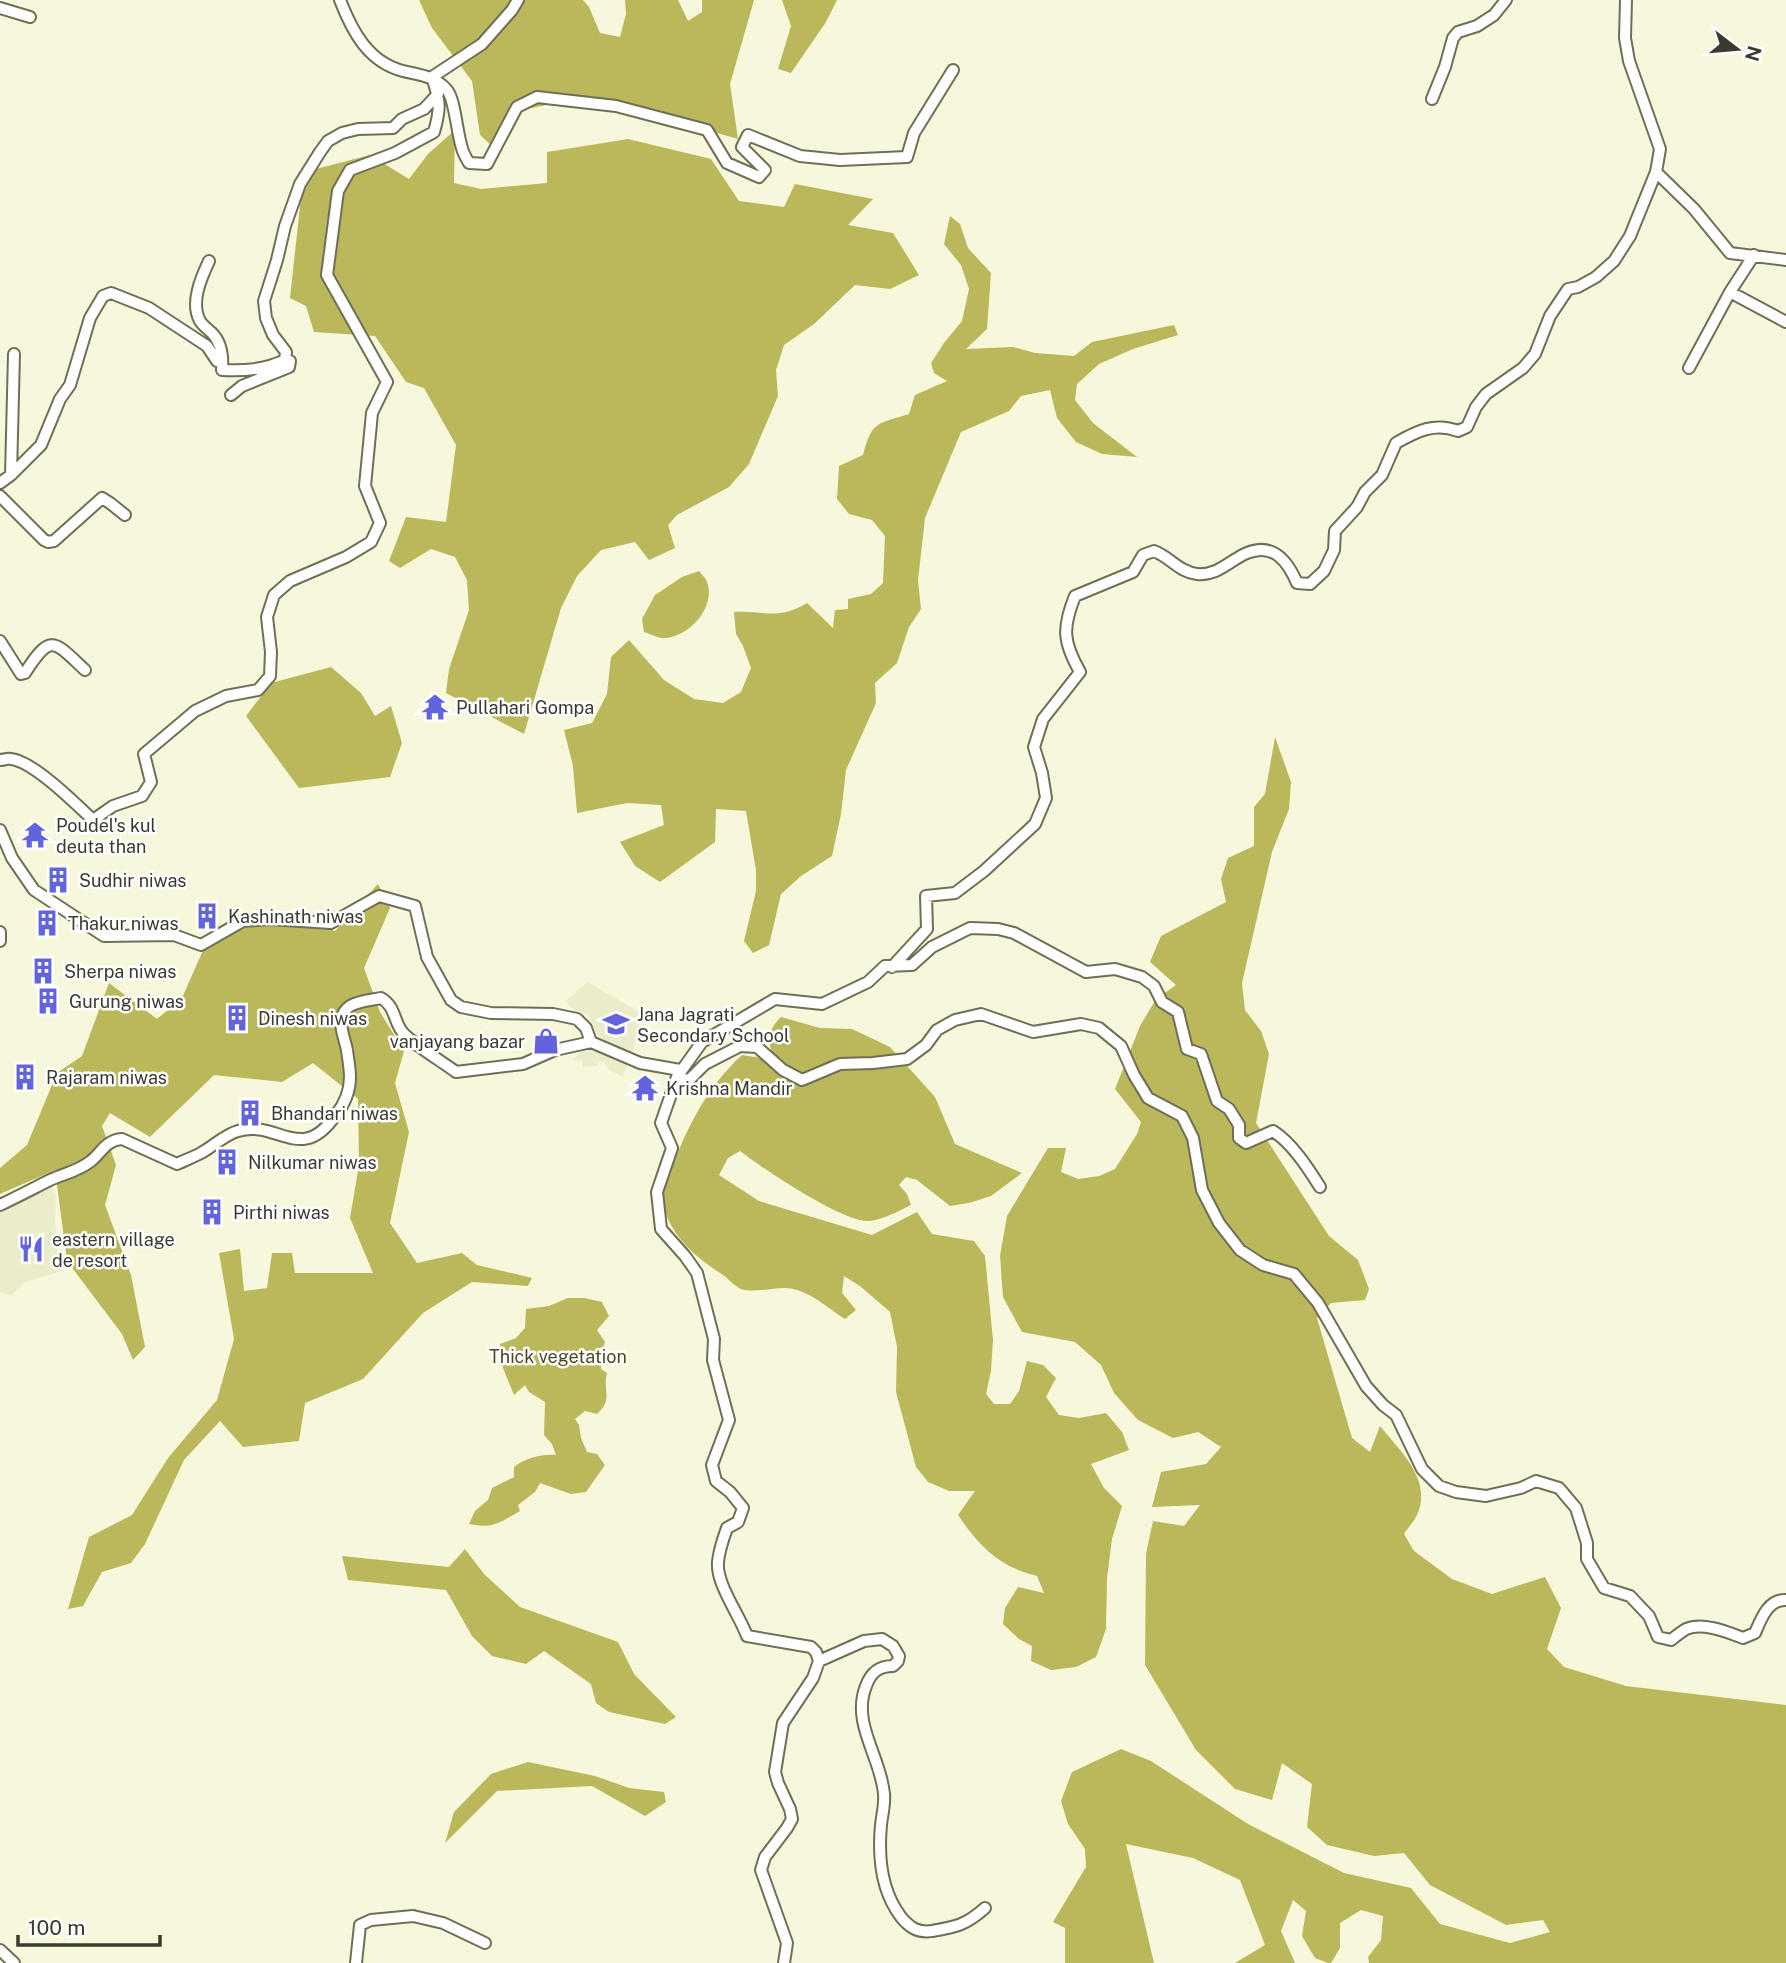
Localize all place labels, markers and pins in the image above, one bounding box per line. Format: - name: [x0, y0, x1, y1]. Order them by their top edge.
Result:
- temple icon: Pullahari Gompa: [420, 692, 450, 722]
- place label: Pullahari Gompa: [456, 697, 594, 718]
- place label: Poudel's kul deuta than: [56, 815, 156, 857]
- temple icon: Poudel's kul deuta than: [20, 820, 50, 850]
- building icon: Sudhir niwas: [43, 865, 73, 895]
- place label: Sudhir niwas: [79, 870, 186, 891]
- building icon: Kashinath niwas: [192, 901, 222, 931]
- place label: Kashinath niwas: [228, 906, 363, 927]
- building icon: Thakur niwas: [32, 908, 62, 938]
- place label: Thakur niwas: [68, 913, 179, 934]
- building icon: Sherpa niwas: [28, 956, 58, 986]
- place label: Sherpa niwas: [64, 961, 176, 982]
- building icon: Gurung niwas: [33, 986, 63, 1016]
- place label: Gurung niwas: [69, 991, 184, 1012]
- building icon: Dinesh niwas: [222, 1003, 252, 1033]
- place label: Jana Jagrati Secondary School: [637, 1004, 789, 1046]
- place label: Dinesh niwas: [258, 1008, 367, 1029]
- school or university icon: Jana Jagrati Secondary School: [601, 1009, 631, 1039]
- shop icon: vanjayang bazar: [531, 1026, 561, 1056]
- place label: vanjayang bazar: [390, 1031, 525, 1052]
- building icon: Rajaram niwas: [10, 1062, 40, 1092]
- place label: Rajaram niwas: [46, 1067, 167, 1088]
- temple icon: Krishna Mandir: [630, 1073, 660, 1103]
- place label: Krishna Mandir: [666, 1078, 793, 1099]
- building icon: Bhandari niwas: [235, 1098, 265, 1128]
- place label: Bhandari niwas: [271, 1103, 398, 1124]
- building icon: Nilkumar niwas: [212, 1147, 242, 1177]
- place label: Nilkumar niwas: [248, 1152, 377, 1173]
- building icon: Pirthi niwas: [197, 1197, 227, 1227]
- place label: Pirthi niwas: [233, 1202, 330, 1223]
- place label: eastern village de resort: [52, 1229, 175, 1271]
- restaurant icon: eastern village de resort: [16, 1234, 46, 1264]

